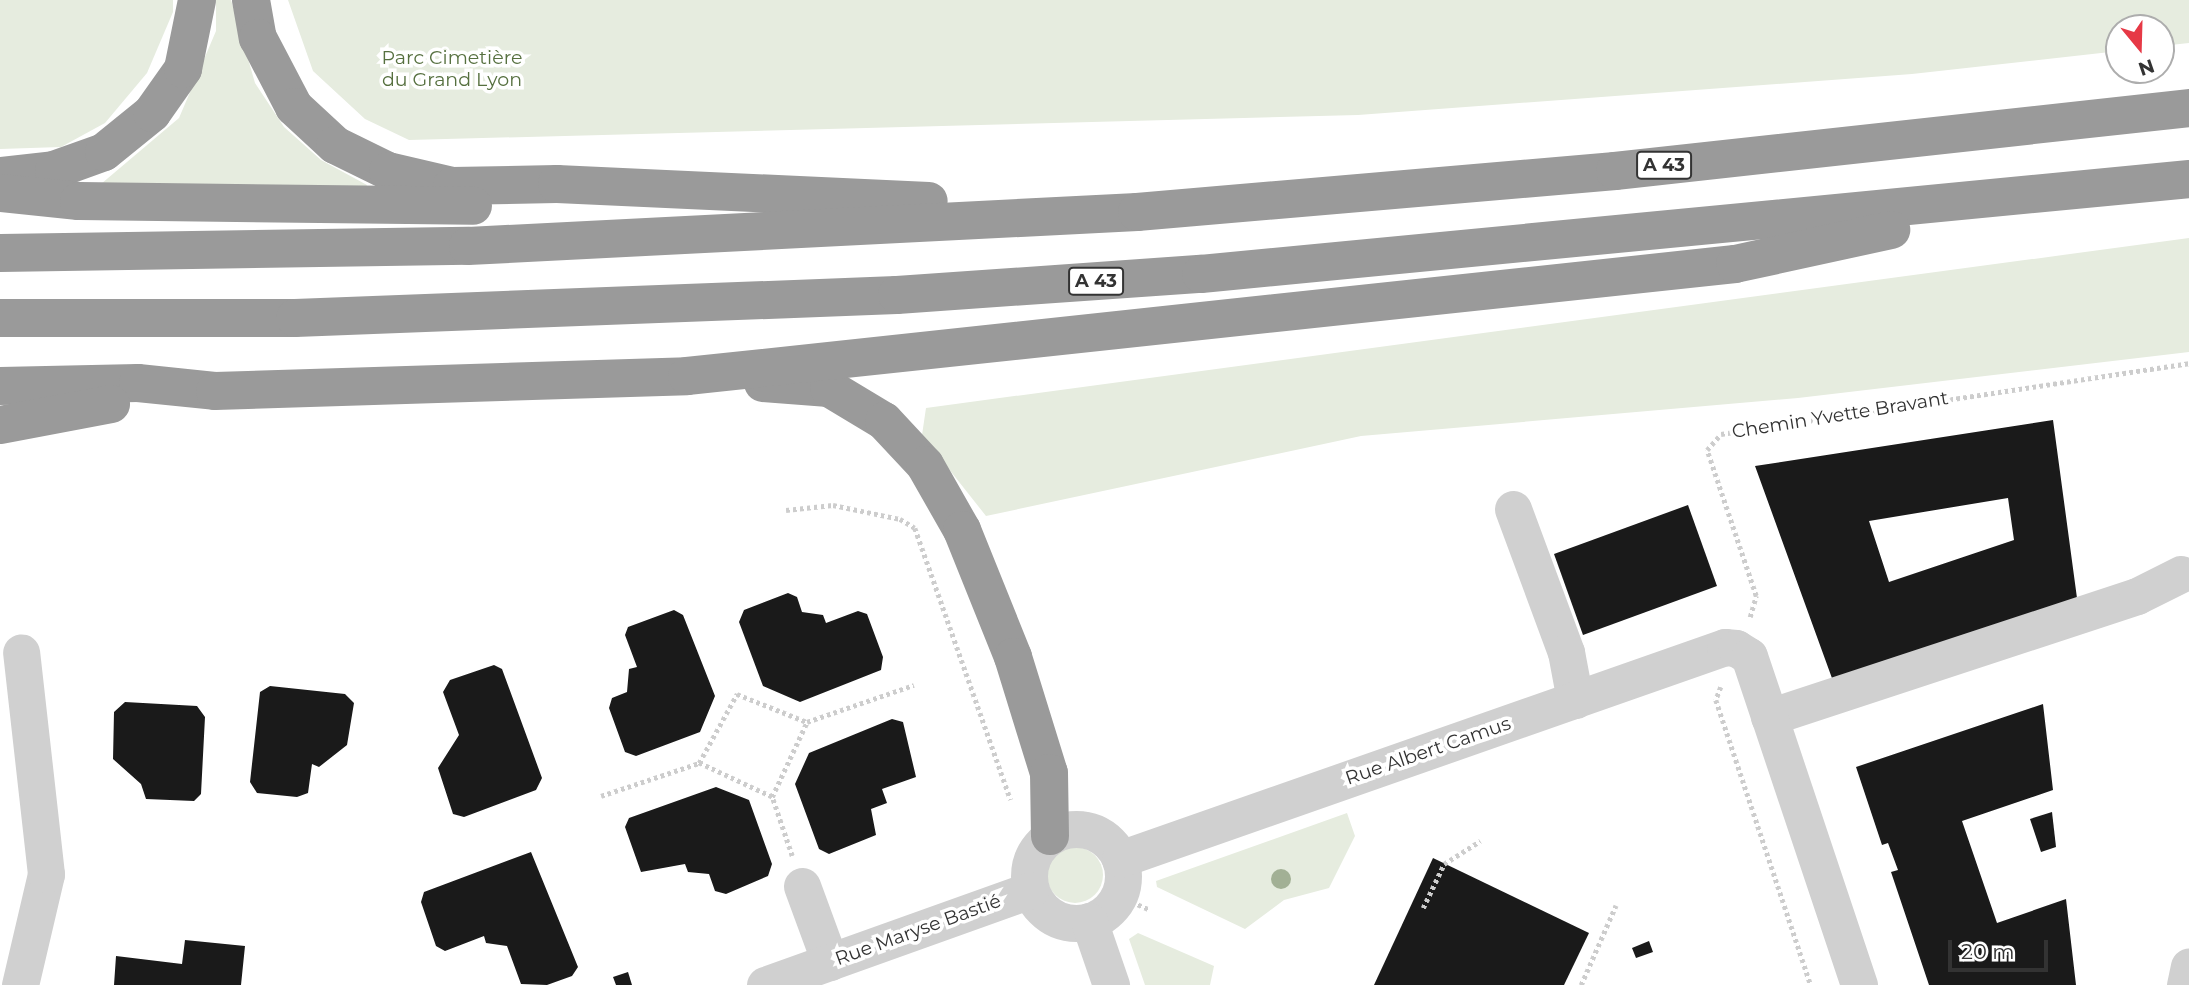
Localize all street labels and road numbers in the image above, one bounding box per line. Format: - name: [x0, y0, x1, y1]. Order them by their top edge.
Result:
- road number: A 43: [1636, 150, 1692, 180]
- road number: A 43: [1068, 267, 1124, 296]
- street label: Chemin Yvette Bravant: [1730, 387, 1950, 443]
- street label: Rue Albert Camus: [1342, 712, 1514, 790]
- street label: Rue Maryse Bastié: [832, 889, 1004, 971]

